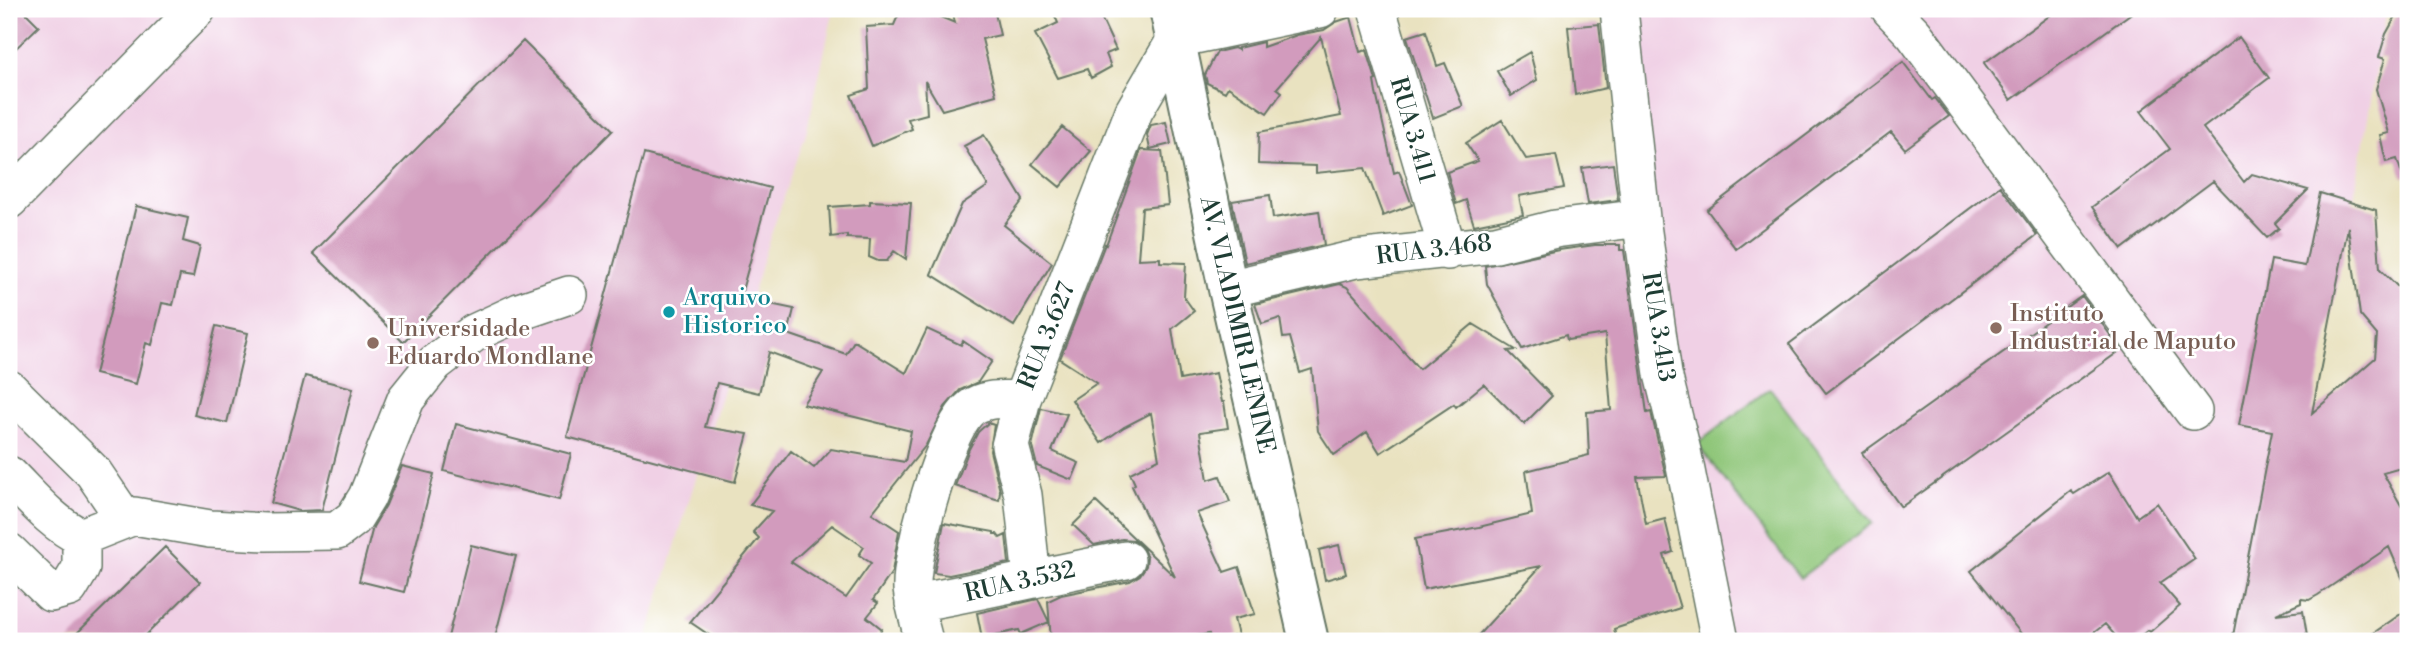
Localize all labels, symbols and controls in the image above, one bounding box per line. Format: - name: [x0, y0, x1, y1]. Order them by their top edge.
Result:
- street label: RUA 3.411: [1383, 74, 1442, 187]
- street label: AV. VLADIMIR LENINE: [1193, 193, 1281, 456]
- street label: RUA 3.468: [1374, 228, 1494, 272]
- street label: RUA 3.413: [1635, 270, 1681, 384]
- street label: RUA 3.627: [1012, 278, 1082, 394]
- place label: Arquivo Historico: [682, 283, 787, 341]
- place label: Instituto Industrial de Maputo: [2010, 299, 2236, 357]
- marker: Arquivo Historico: [661, 304, 677, 320]
- place label: Universidade Eduardo Mondlane: [387, 314, 594, 372]
- marker: Instituto Industrial de Maputo: [1988, 320, 2004, 336]
- marker: Universidade Eduardo Mondlane: [365, 335, 381, 351]
- street label: RUA 3.532: [962, 555, 1078, 609]

